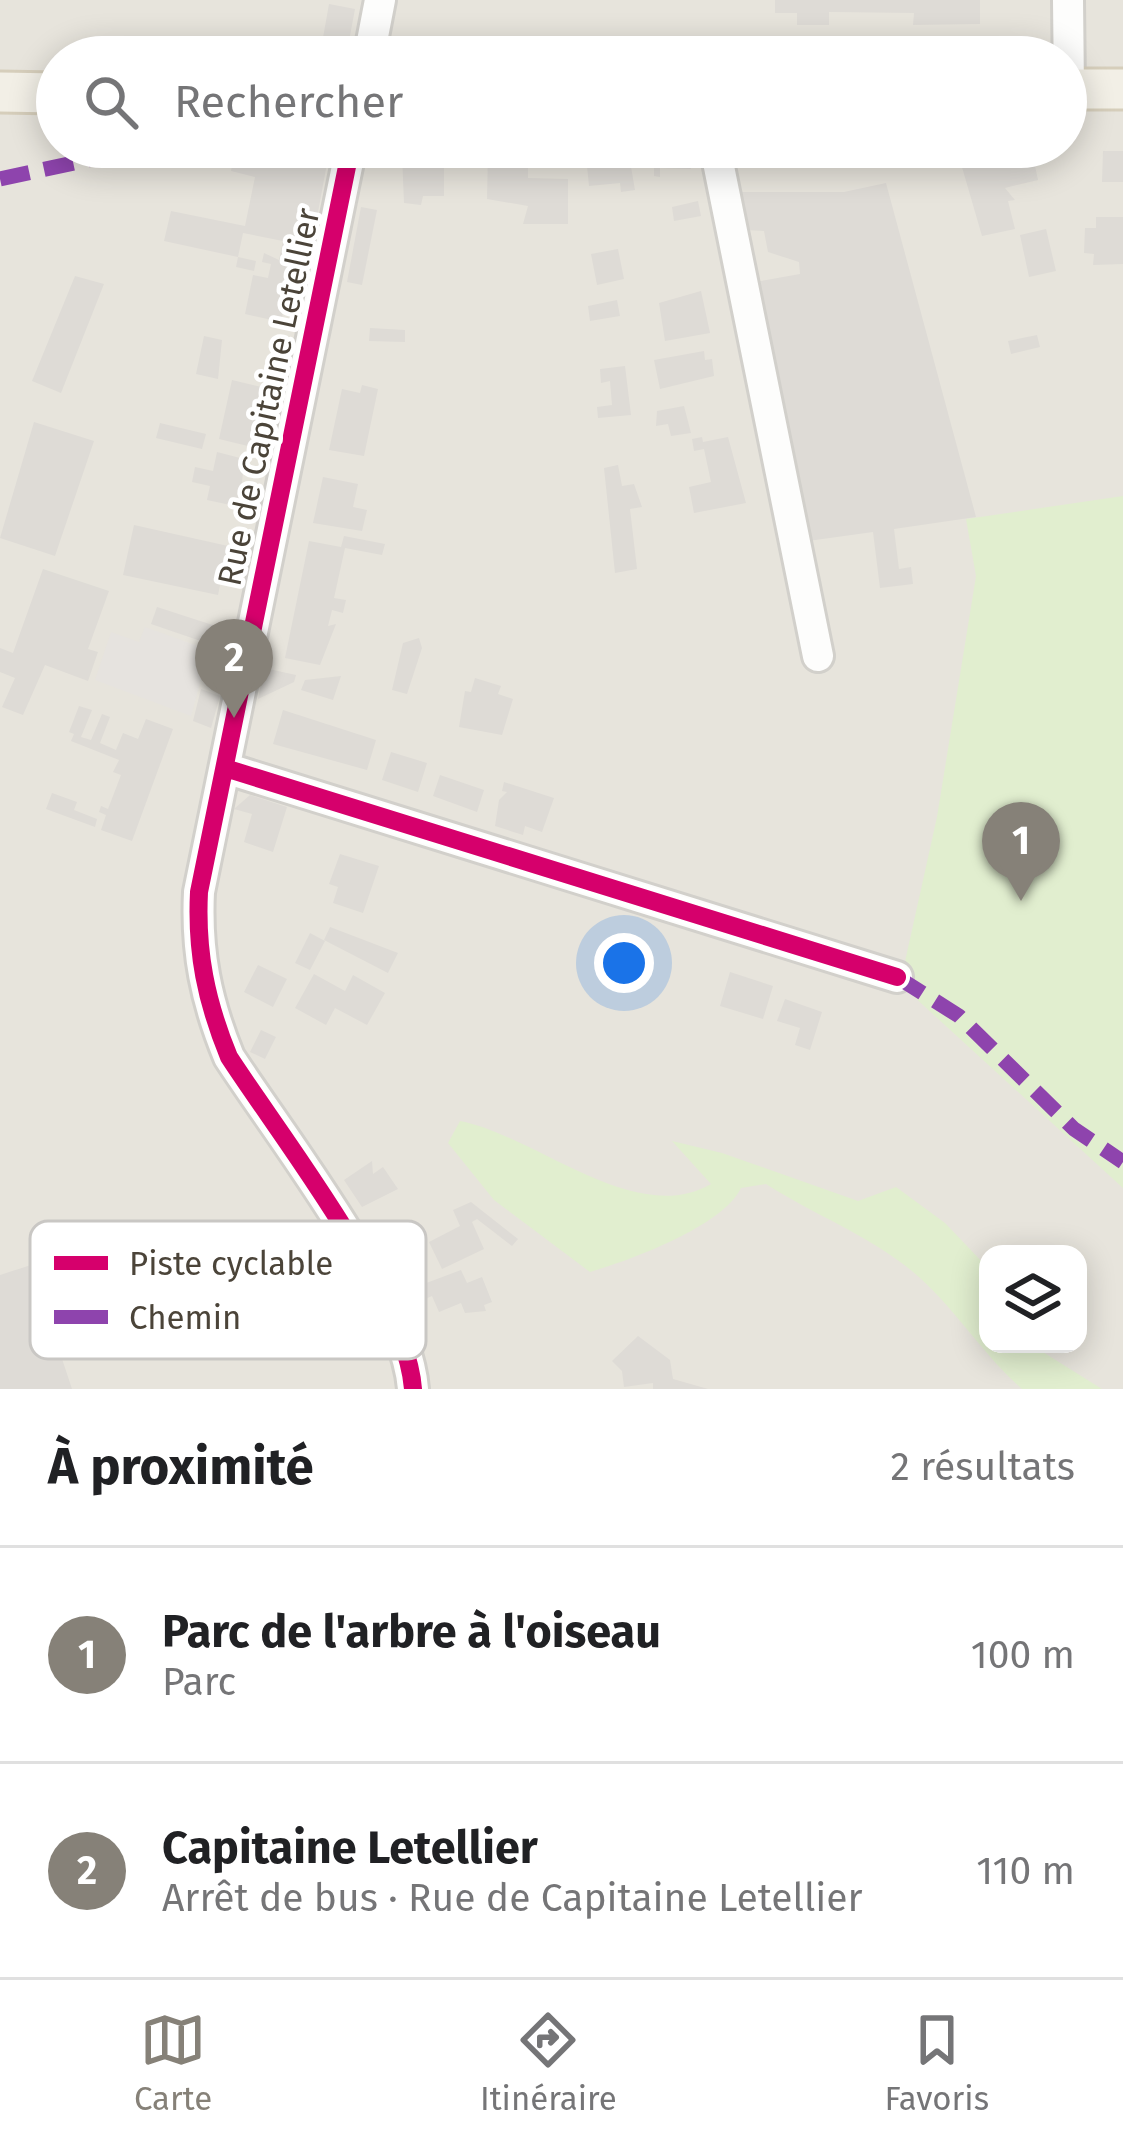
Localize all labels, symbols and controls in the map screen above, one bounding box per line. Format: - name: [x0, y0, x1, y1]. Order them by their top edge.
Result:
- search box: [36, 36, 1087, 168]
- icon: search: [78, 69, 144, 135]
- text: Rechercher: [174, 75, 403, 129]
- street label: Rue de Capitaine Letellier: [209, 204, 329, 589]
- pin: 2: [195, 619, 273, 718]
- pin: 1: [982, 802, 1060, 901]
- your location: [594, 933, 654, 993]
- legend: [30, 1221, 426, 1359]
- text: Piste cyclable: [129, 1244, 333, 1284]
- map controls: [979, 1245, 1087, 1353]
- button: layers: [979, 1245, 1087, 1353]
- text: Chemin: [129, 1298, 241, 1338]
- text: À proximité: [48, 1436, 314, 1498]
- text: 2 résultats: [891, 1444, 1075, 1490]
- text: Parc de l'arbre à l'oiseau: [162, 1605, 661, 1659]
- text: 1: [78, 1632, 96, 1678]
- text: 100 m: [971, 1632, 1075, 1678]
- text: Parc: [162, 1659, 236, 1705]
- text: Capitaine Letellier: [162, 1821, 538, 1875]
- text: 2: [77, 1848, 97, 1894]
- text: 110 m: [976, 1848, 1075, 1894]
- text: Arrêt de bus · Rue de Capitaine Letellier: [162, 1875, 863, 1921]
- tab: Carte: [134, 2007, 212, 2119]
- tab: Itinéraire: [480, 2007, 617, 2119]
- tab: Favoris: [885, 2007, 989, 2119]

